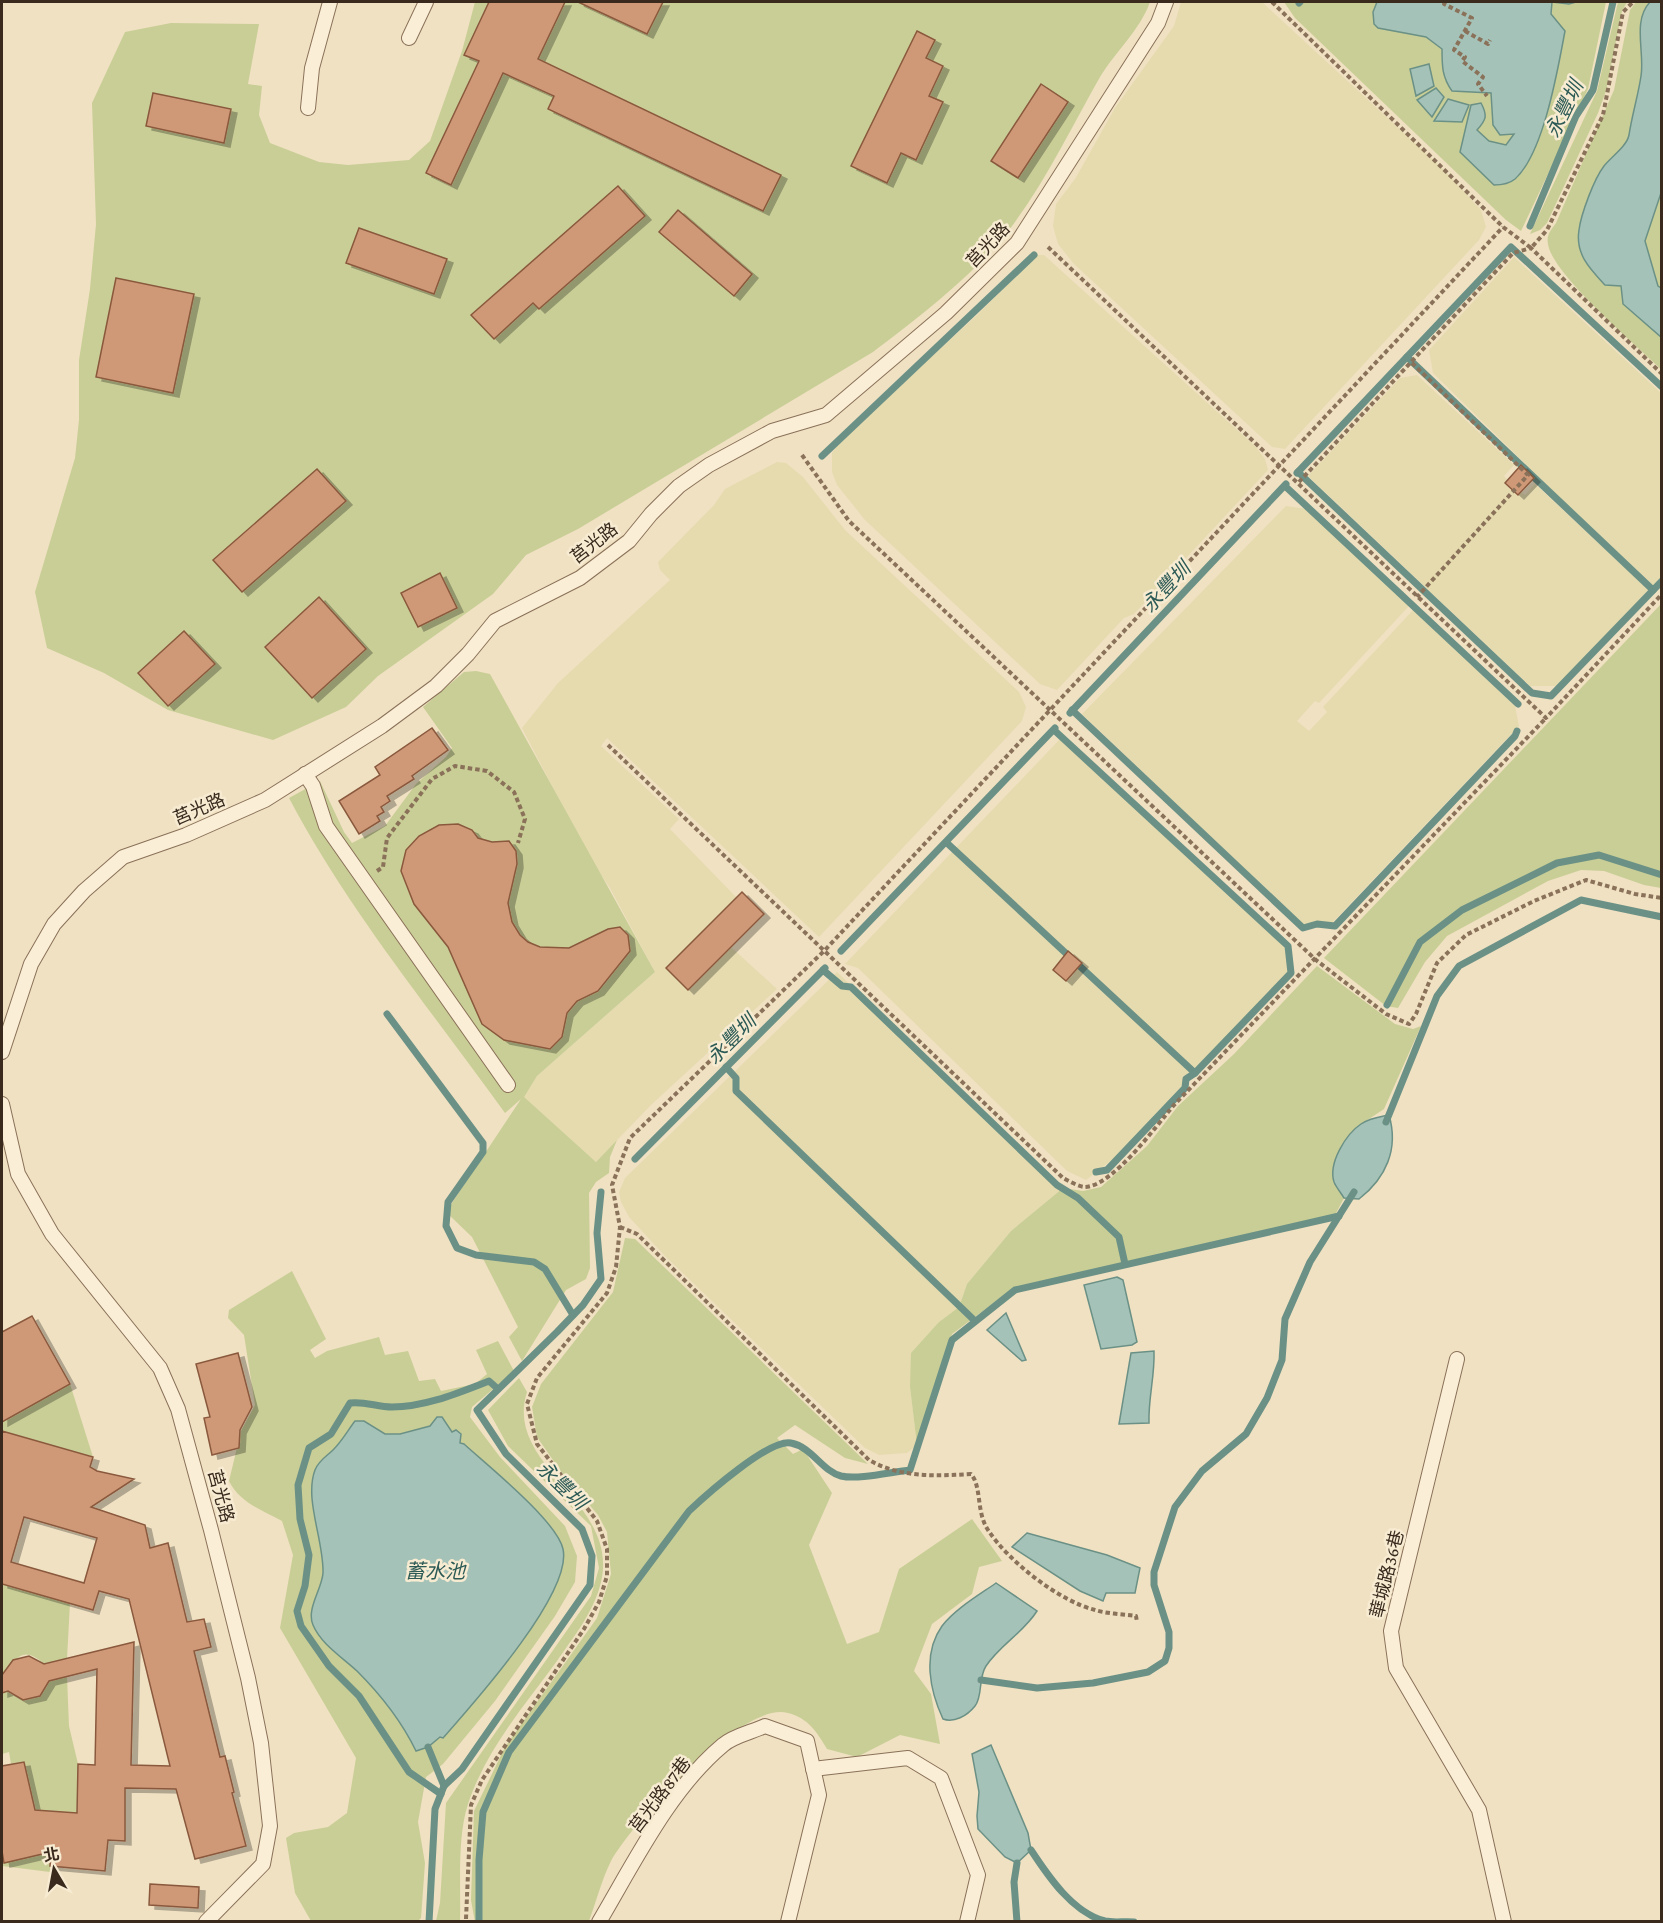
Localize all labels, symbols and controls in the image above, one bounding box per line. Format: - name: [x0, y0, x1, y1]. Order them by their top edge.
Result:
- water label: 永豐圳: [1541, 75, 1588, 141]
- street label: 莒光路: [962, 218, 1014, 272]
- street label: 莒光路: [567, 518, 621, 568]
- water label: 永豐圳: [1137, 555, 1197, 616]
- street label: 莒光路: [170, 789, 228, 829]
- water label: 永豐圳: [702, 1008, 762, 1068]
- water label: 永豐圳: [533, 1456, 593, 1516]
- street label: 莒光路: [204, 1467, 238, 1525]
- street label: 華城路36巷: [1366, 1528, 1408, 1620]
- water label: 蓄水池: [405, 1560, 467, 1582]
- street label: 莒光路87巷: [625, 1753, 695, 1837]
- north arrow: [24, 1839, 84, 1899]
- text: 北: [42, 1845, 61, 1864]

